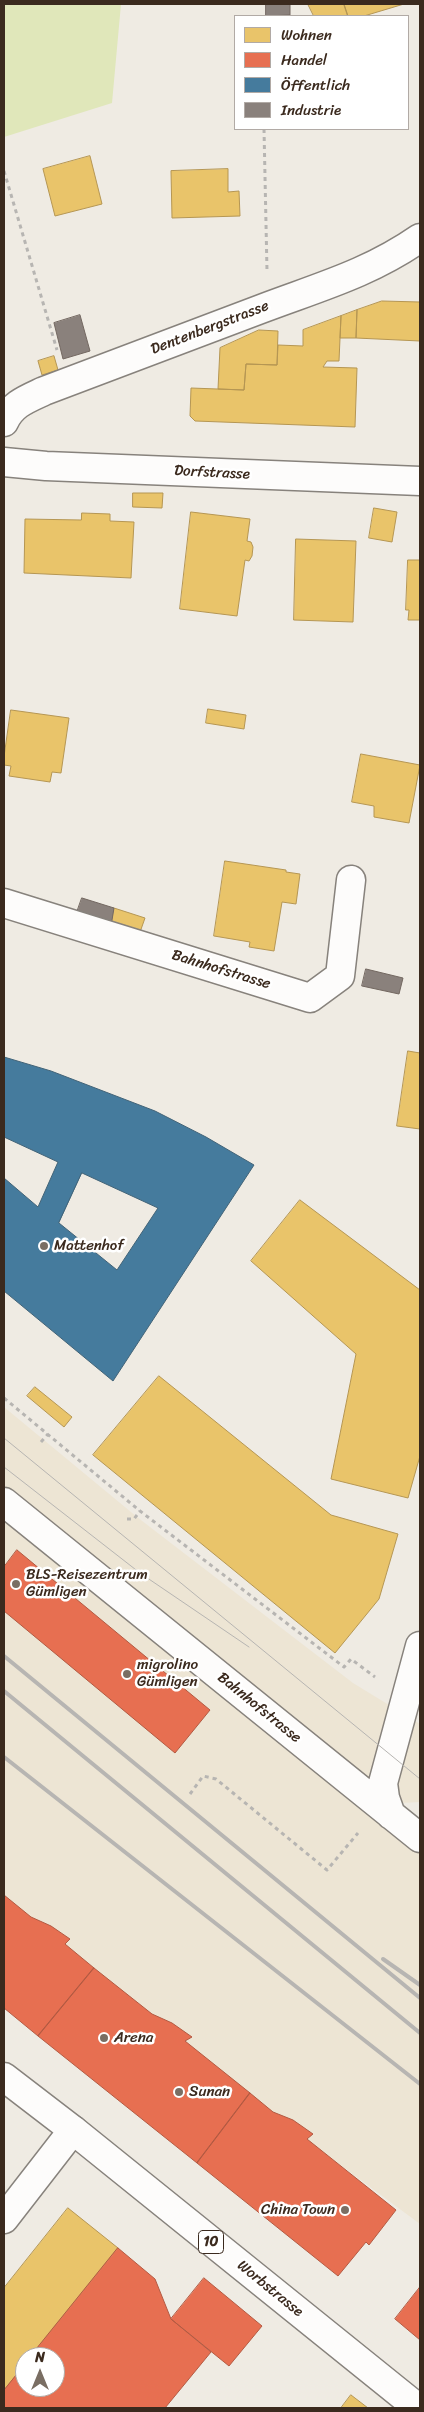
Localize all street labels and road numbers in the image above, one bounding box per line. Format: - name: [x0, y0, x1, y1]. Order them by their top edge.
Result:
- street label: Dentenbergstrasse: [148, 297, 272, 359]
- street label: Dorfstrasse: [174, 462, 250, 484]
- street label: Bahnhofstrasse: [169, 946, 273, 994]
- street label: Bahnhofstrasse: [214, 1669, 304, 1747]
- road number: 10: [198, 2230, 224, 2254]
- street label: Worbstrasse: [233, 2257, 307, 2321]

